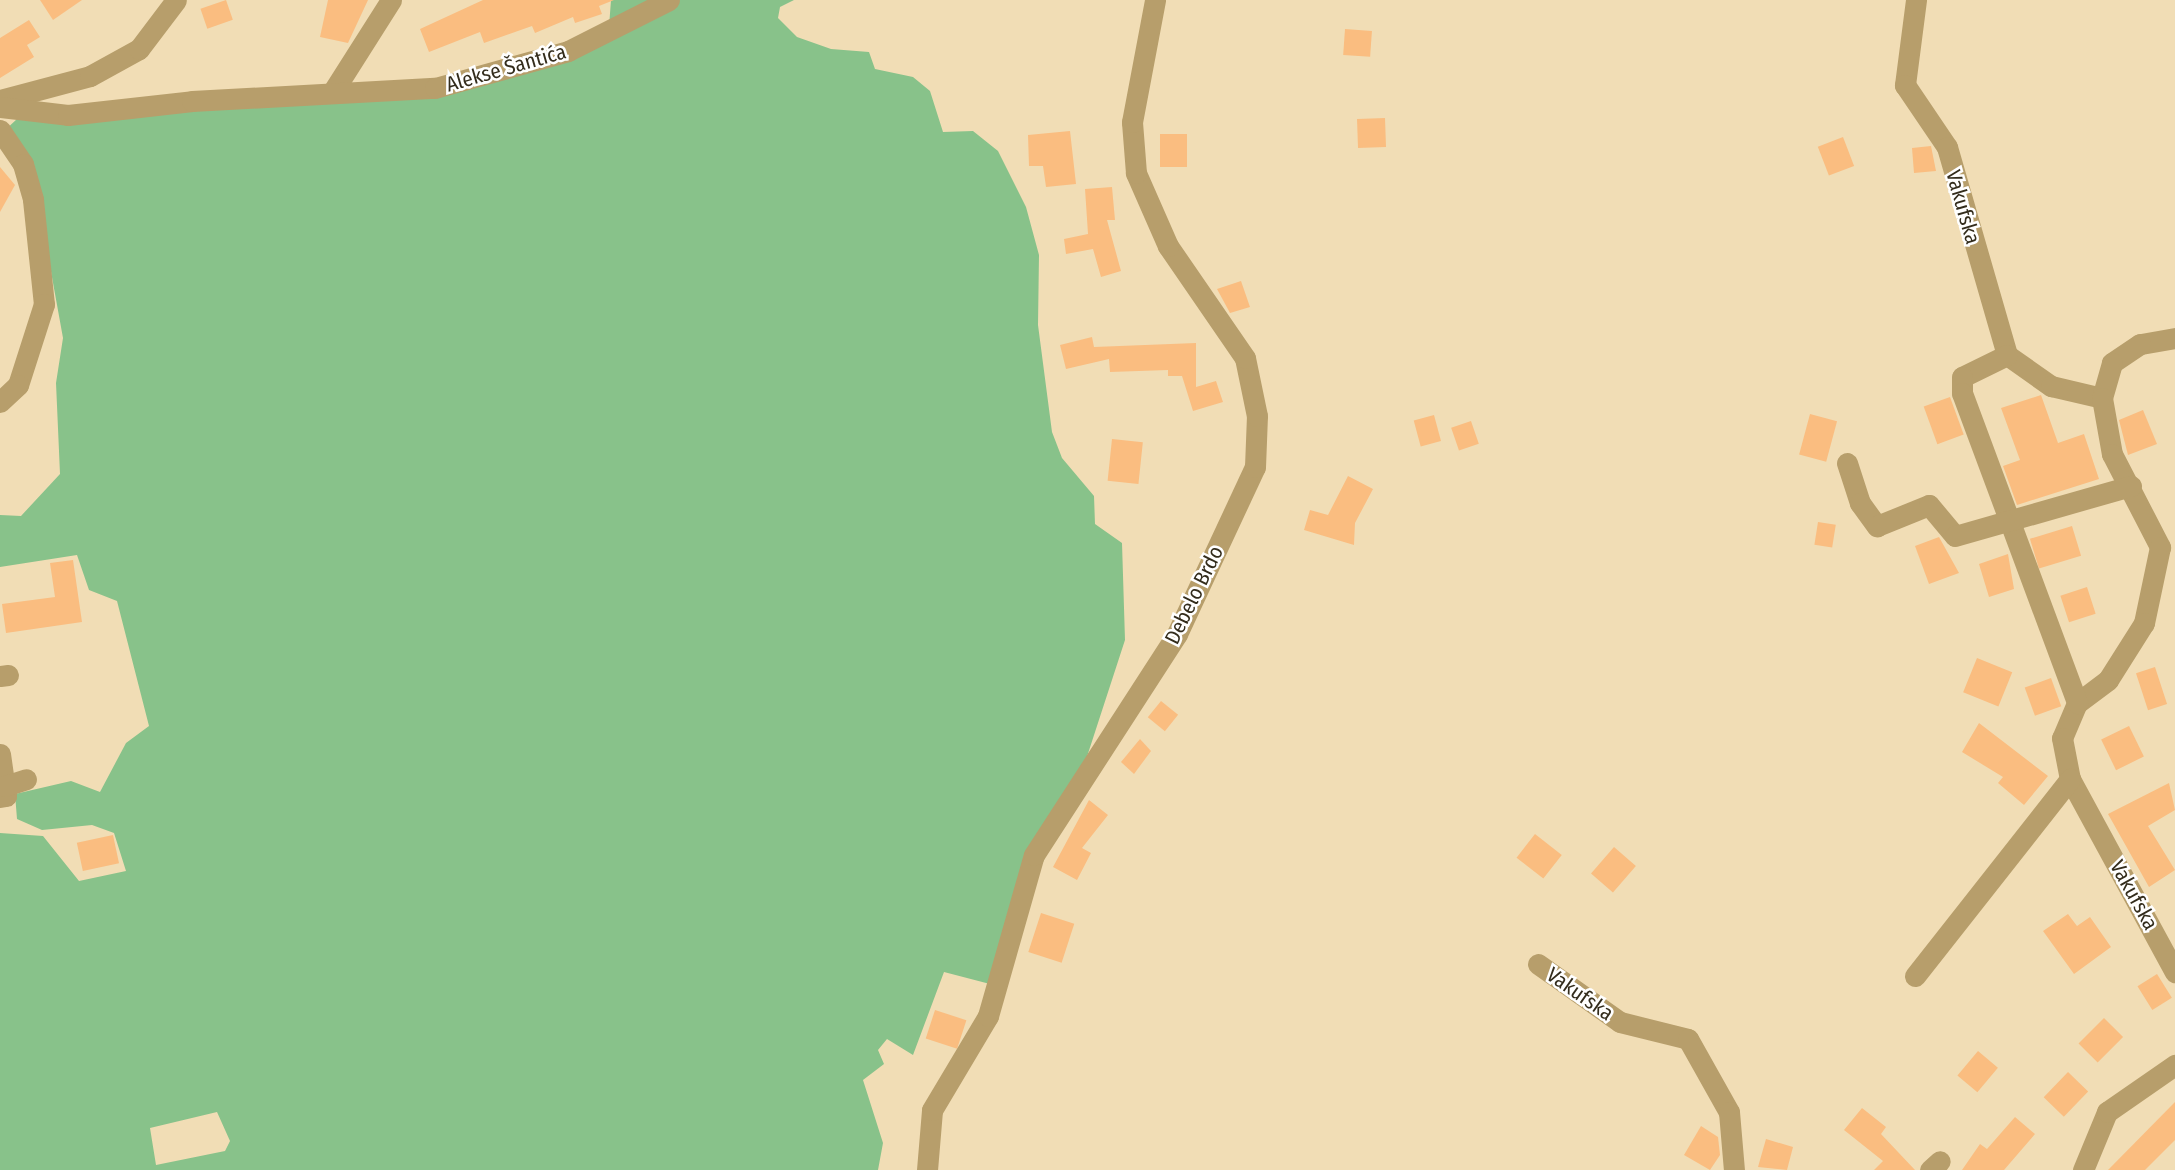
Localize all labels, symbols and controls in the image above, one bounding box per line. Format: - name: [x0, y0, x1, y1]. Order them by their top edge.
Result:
- street label: Alekse Šantića: [443, 39, 569, 97]
- street label: Vakufska: [1940, 167, 1986, 247]
- street label: Debelo Brdo: [1159, 542, 1229, 648]
- street label: Vakufska: [2105, 856, 2163, 934]
- street label: Vakufska: [1542, 962, 1618, 1026]

